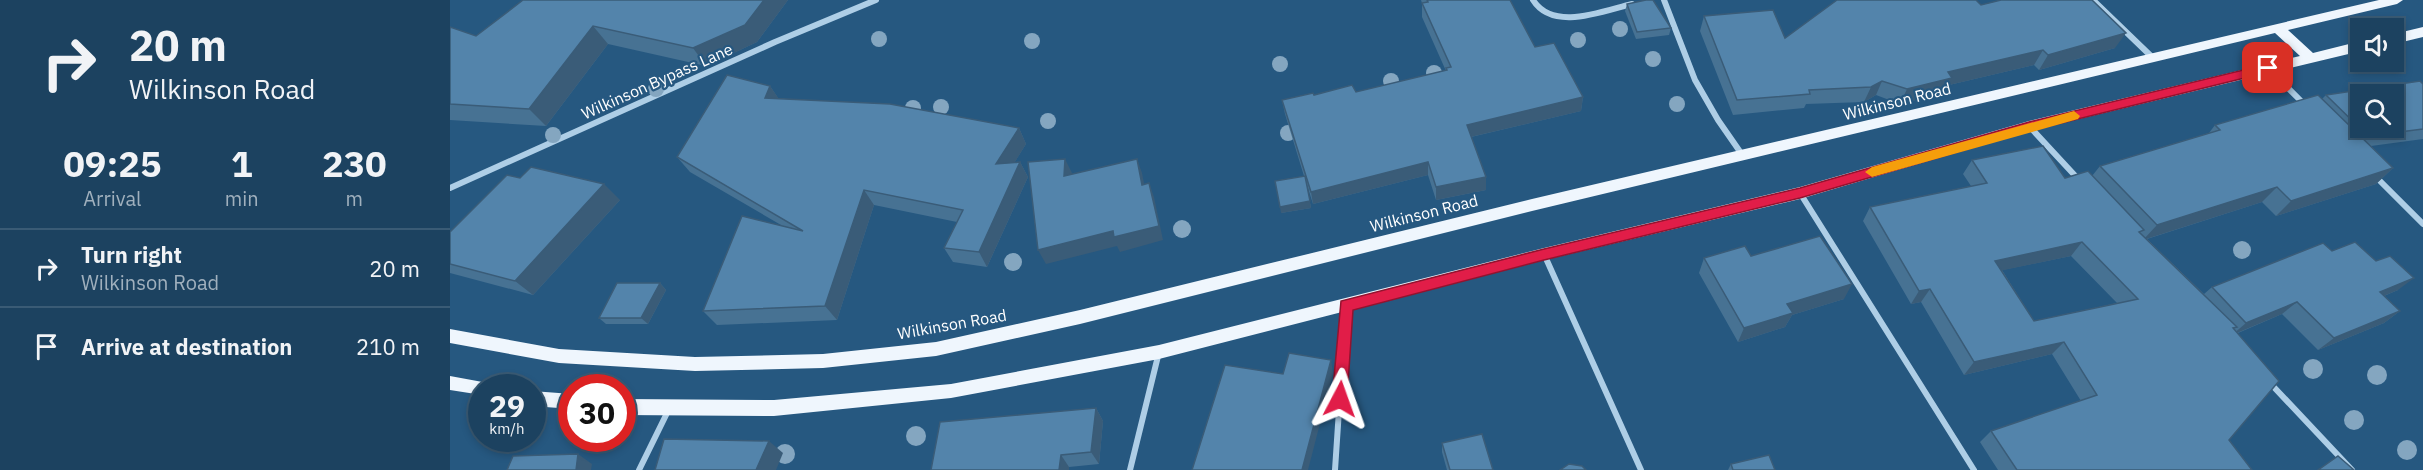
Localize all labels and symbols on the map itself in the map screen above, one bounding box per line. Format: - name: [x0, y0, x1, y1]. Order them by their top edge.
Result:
- street label: Wilkinson Bypass Lane: [578, 39, 736, 123]
- pin: [2242, 42, 2293, 93]
- street label: Wilkinson Road: [1841, 78, 1953, 124]
- street label: Wilkinson Road: [1368, 190, 1480, 236]
- street label: Wilkinson Road: [896, 305, 1008, 343]
- position arrow: [1308, 367, 1372, 431]
- speed limit sign: 30: [558, 374, 636, 452]

